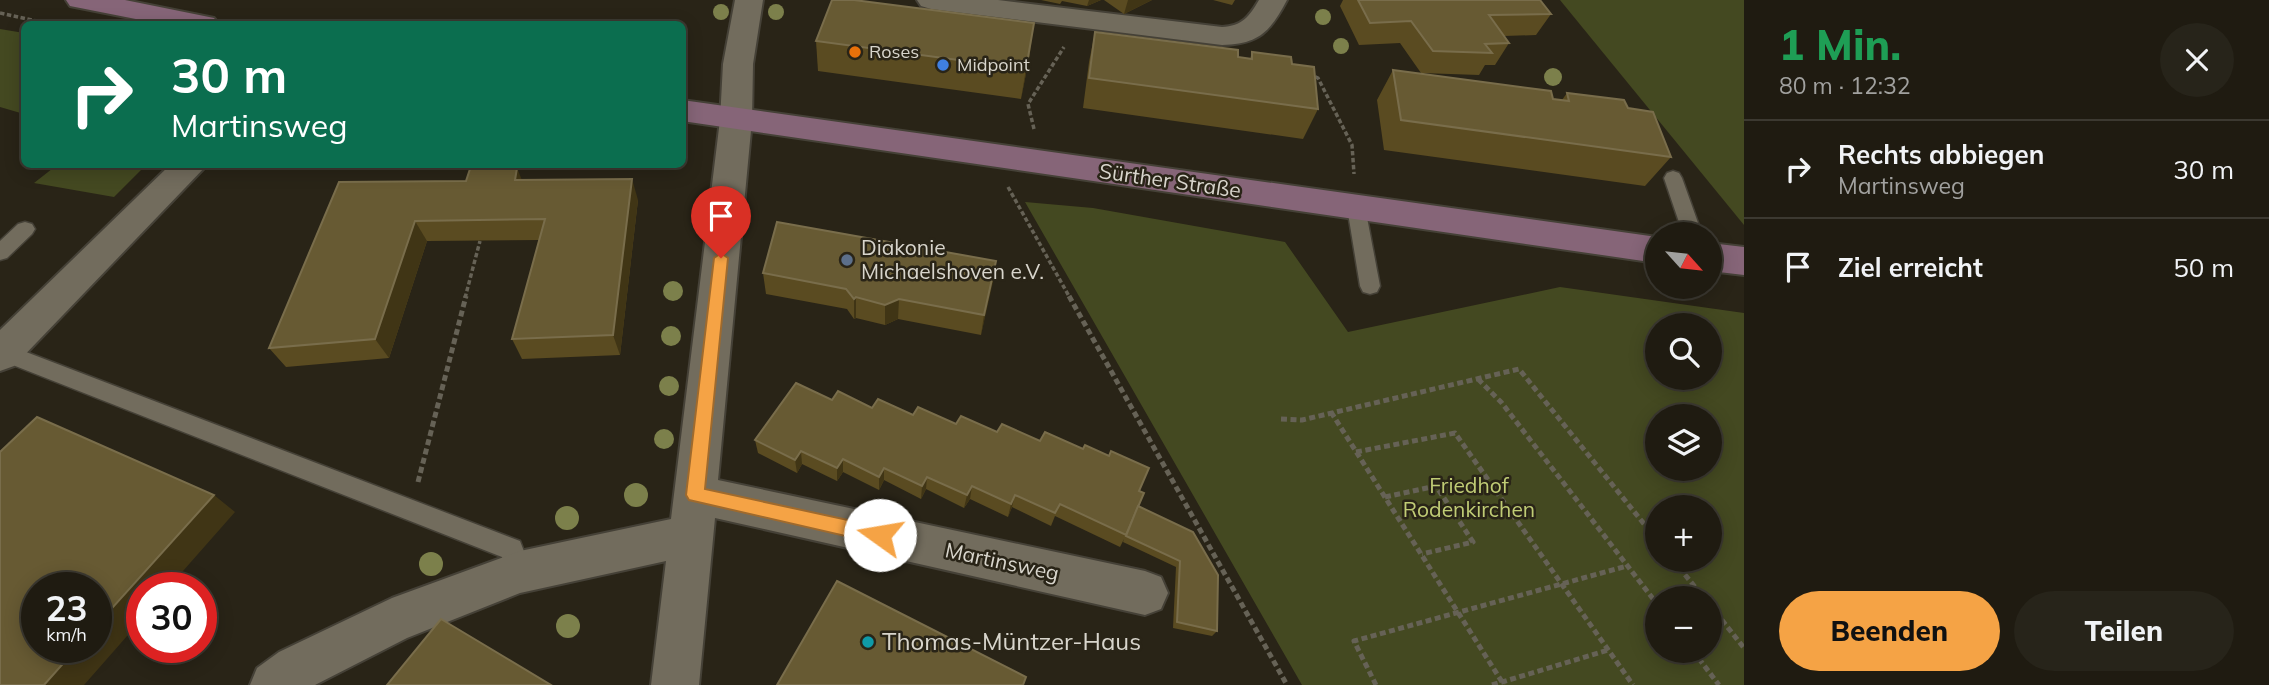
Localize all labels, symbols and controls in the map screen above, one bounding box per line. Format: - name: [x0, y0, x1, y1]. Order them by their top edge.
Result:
- text: 1 Min.: [1779, 18, 1901, 71]
- button: close: [2160, 23, 2234, 97]
- place label: Roses: [869, 40, 919, 63]
- text: 30 m: [171, 44, 287, 105]
- marker: Roses: [847, 44, 863, 60]
- icon: right: [56, 49, 147, 140]
- place label: Midpoint: [957, 53, 1030, 76]
- marker: Midpoint: [935, 57, 951, 73]
- text: 80 m · 12:32: [1779, 71, 1911, 100]
- text: Martinsweg: [171, 105, 348, 145]
- text: Rechts abbiegen: [1838, 138, 2044, 171]
- icon: right: [1779, 150, 1817, 188]
- text: 30 m: [2173, 153, 2234, 186]
- street label: Sürther Straße: [1098, 157, 1243, 203]
- text: Martinsweg: [1838, 171, 1965, 200]
- pin: [691, 186, 751, 258]
- icon: arrive: [702, 197, 740, 235]
- north arrow: [1645, 222, 1722, 299]
- map controls: [1645, 222, 1722, 663]
- place label: Diakonie Michaelshoven e.V.: [861, 234, 1044, 284]
- icon: arrive: [1779, 248, 1817, 286]
- text: Ziel erreicht: [1838, 251, 1983, 284]
- text: 50 m: [2173, 251, 2234, 284]
- marker: Diakonie Michaelshoven e.V.: [839, 252, 855, 268]
- button: search: [1645, 313, 1722, 390]
- button: layers: [1645, 404, 1722, 481]
- park label: Friedhof Rodenkirchen: [1403, 472, 1535, 522]
- button: +: [1645, 495, 1722, 572]
- position arrow: [843, 498, 917, 572]
- street label: Martinsweg: [943, 536, 1062, 586]
- speed limit sign: 30: [126, 572, 217, 663]
- text: 23: [45, 586, 88, 630]
- button: −: [1645, 586, 1722, 663]
- button: Beenden: [1779, 591, 2000, 671]
- button: Teilen: [2014, 591, 2234, 671]
- text: km/h: [46, 623, 87, 646]
- place label: Thomas-Müntzer-Haus: [882, 626, 1141, 656]
- marker: Thomas-Müntzer-Haus: [860, 634, 876, 650]

